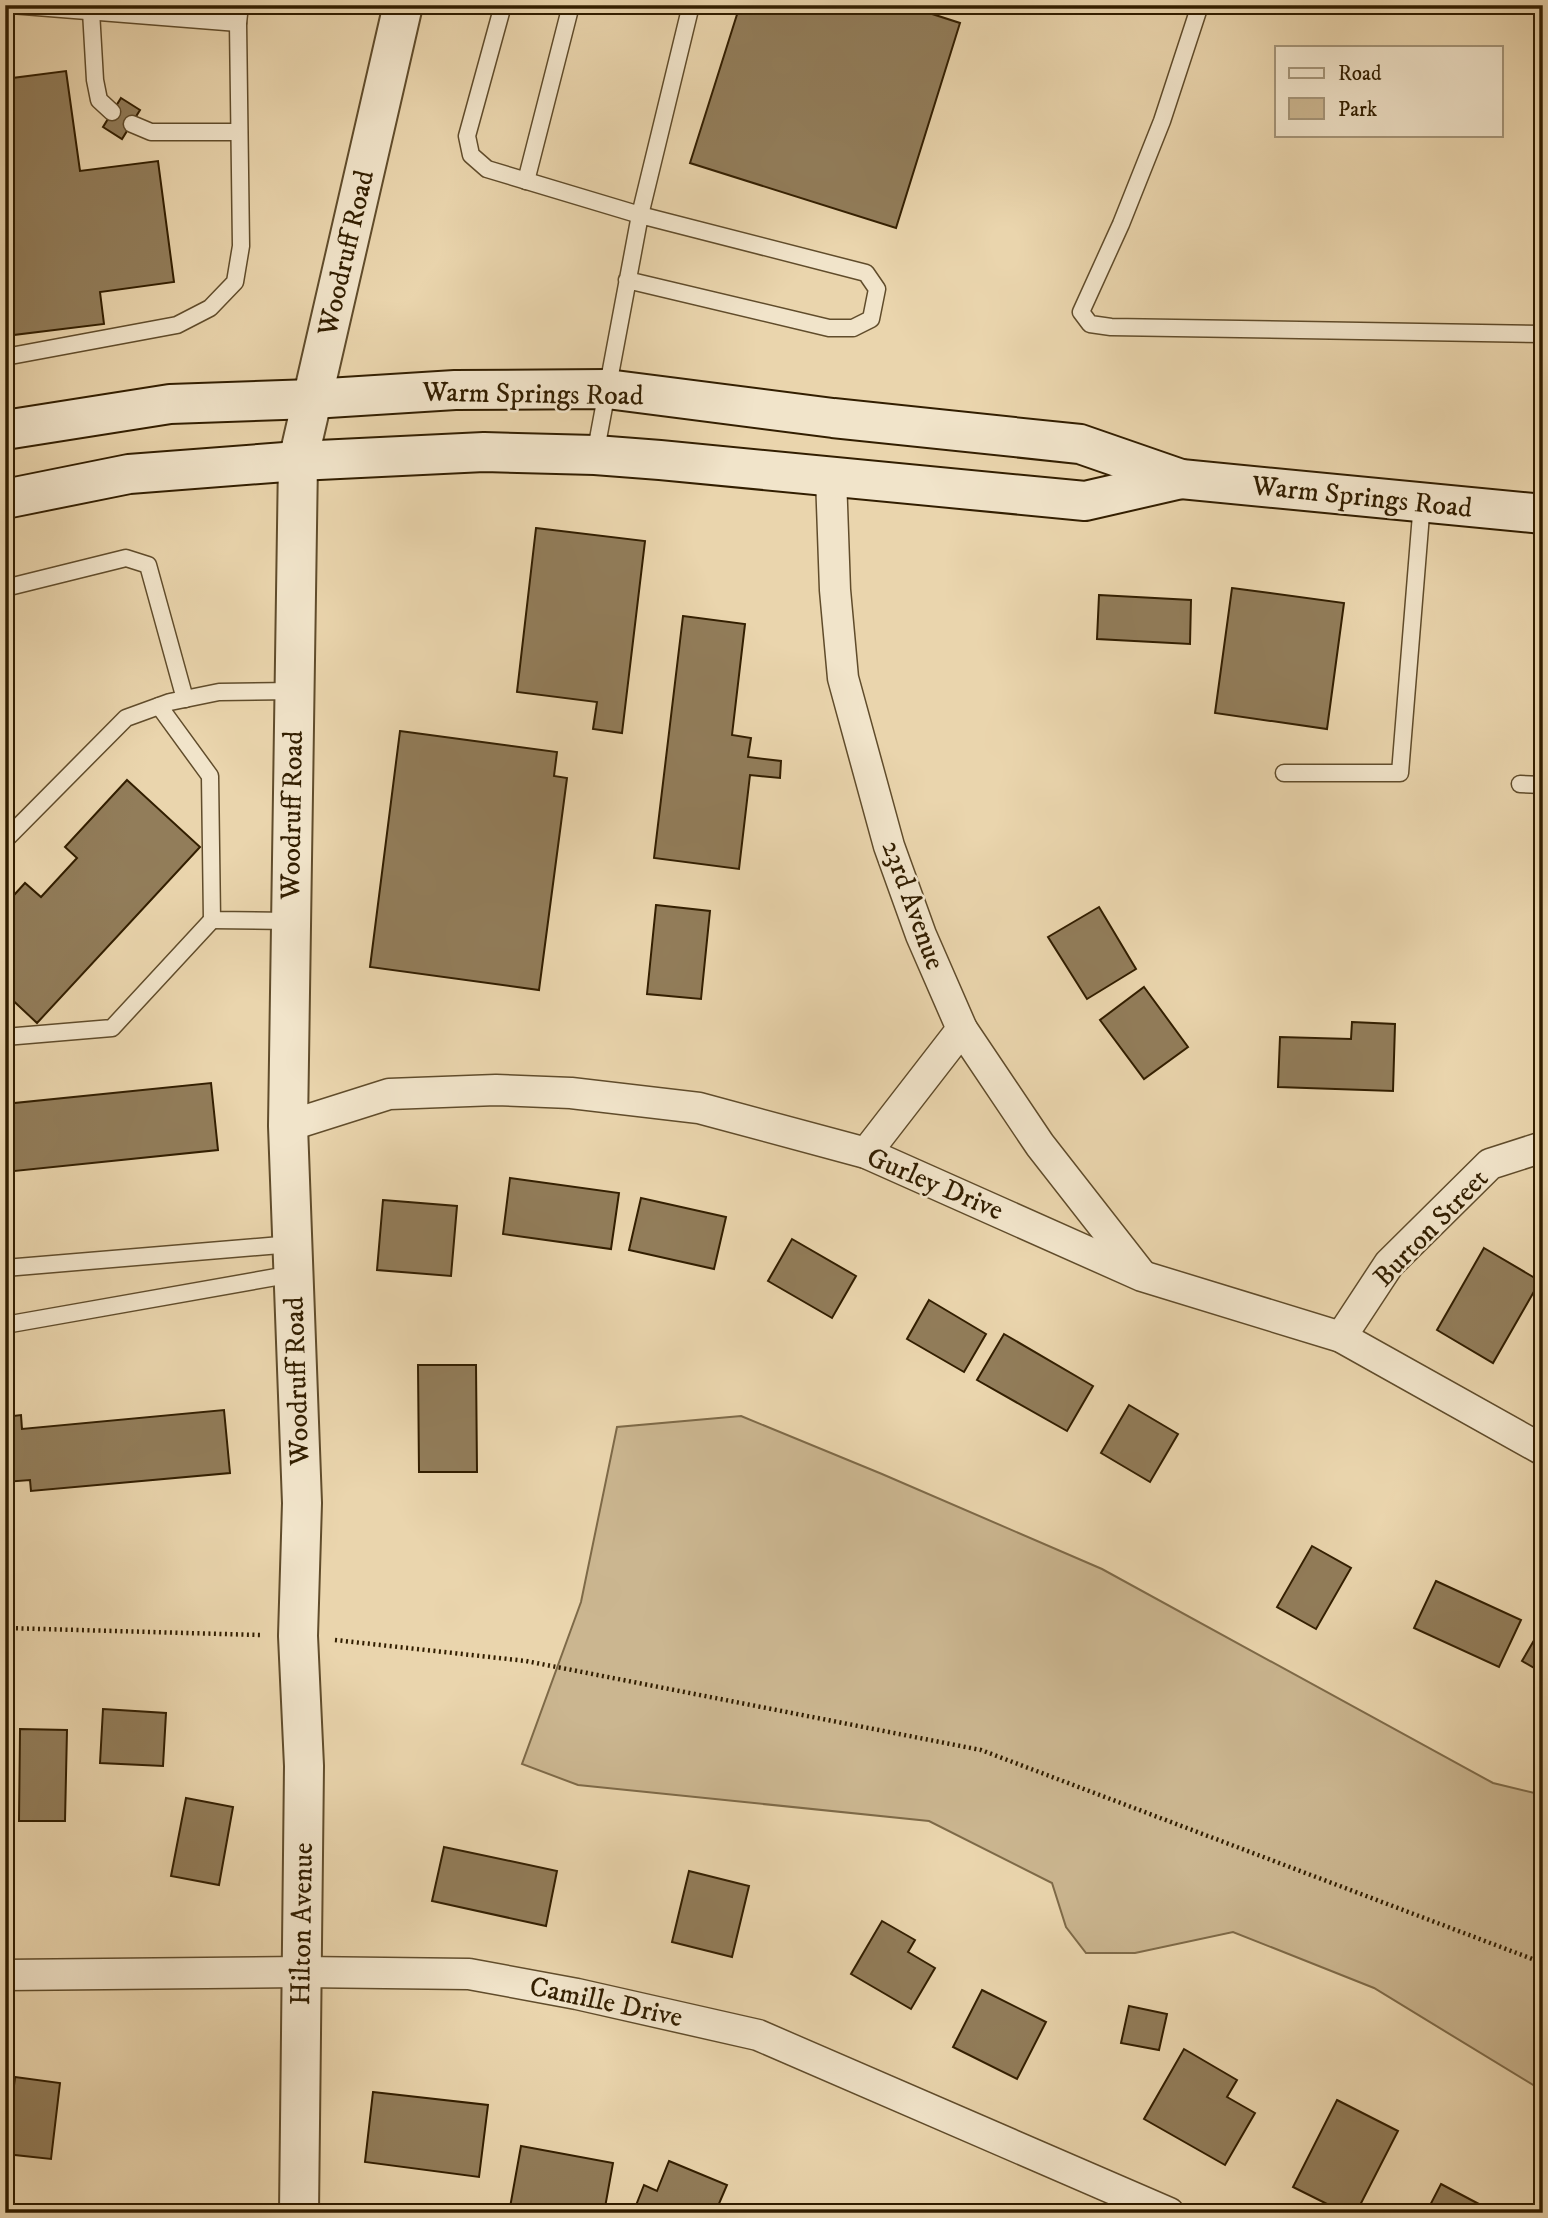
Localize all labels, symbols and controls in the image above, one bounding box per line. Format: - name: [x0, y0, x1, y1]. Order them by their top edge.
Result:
- legend: [1275, 46, 1502, 136]
- text: Road: [1338, 61, 1382, 87]
- text: Park: [1338, 97, 1378, 123]
- street label: Woodruff Road: [310, 167, 382, 340]
- street label: Warm Springs Road: [421, 375, 644, 413]
- street label: Warm Springs Road: [1249, 468, 1474, 526]
- street label: Woodruff Road: [273, 730, 311, 901]
- street label: 23rd Avenue: [873, 835, 953, 975]
- street label: Gurley Drive: [861, 1140, 1009, 1228]
- street label: Burton Street: [1366, 1161, 1496, 1295]
- street label: Woodruff Road: [277, 1296, 317, 1467]
- street label: Hilton Avenue: [283, 1842, 321, 2006]
- street label: Camille Drive: [526, 1969, 686, 2035]

